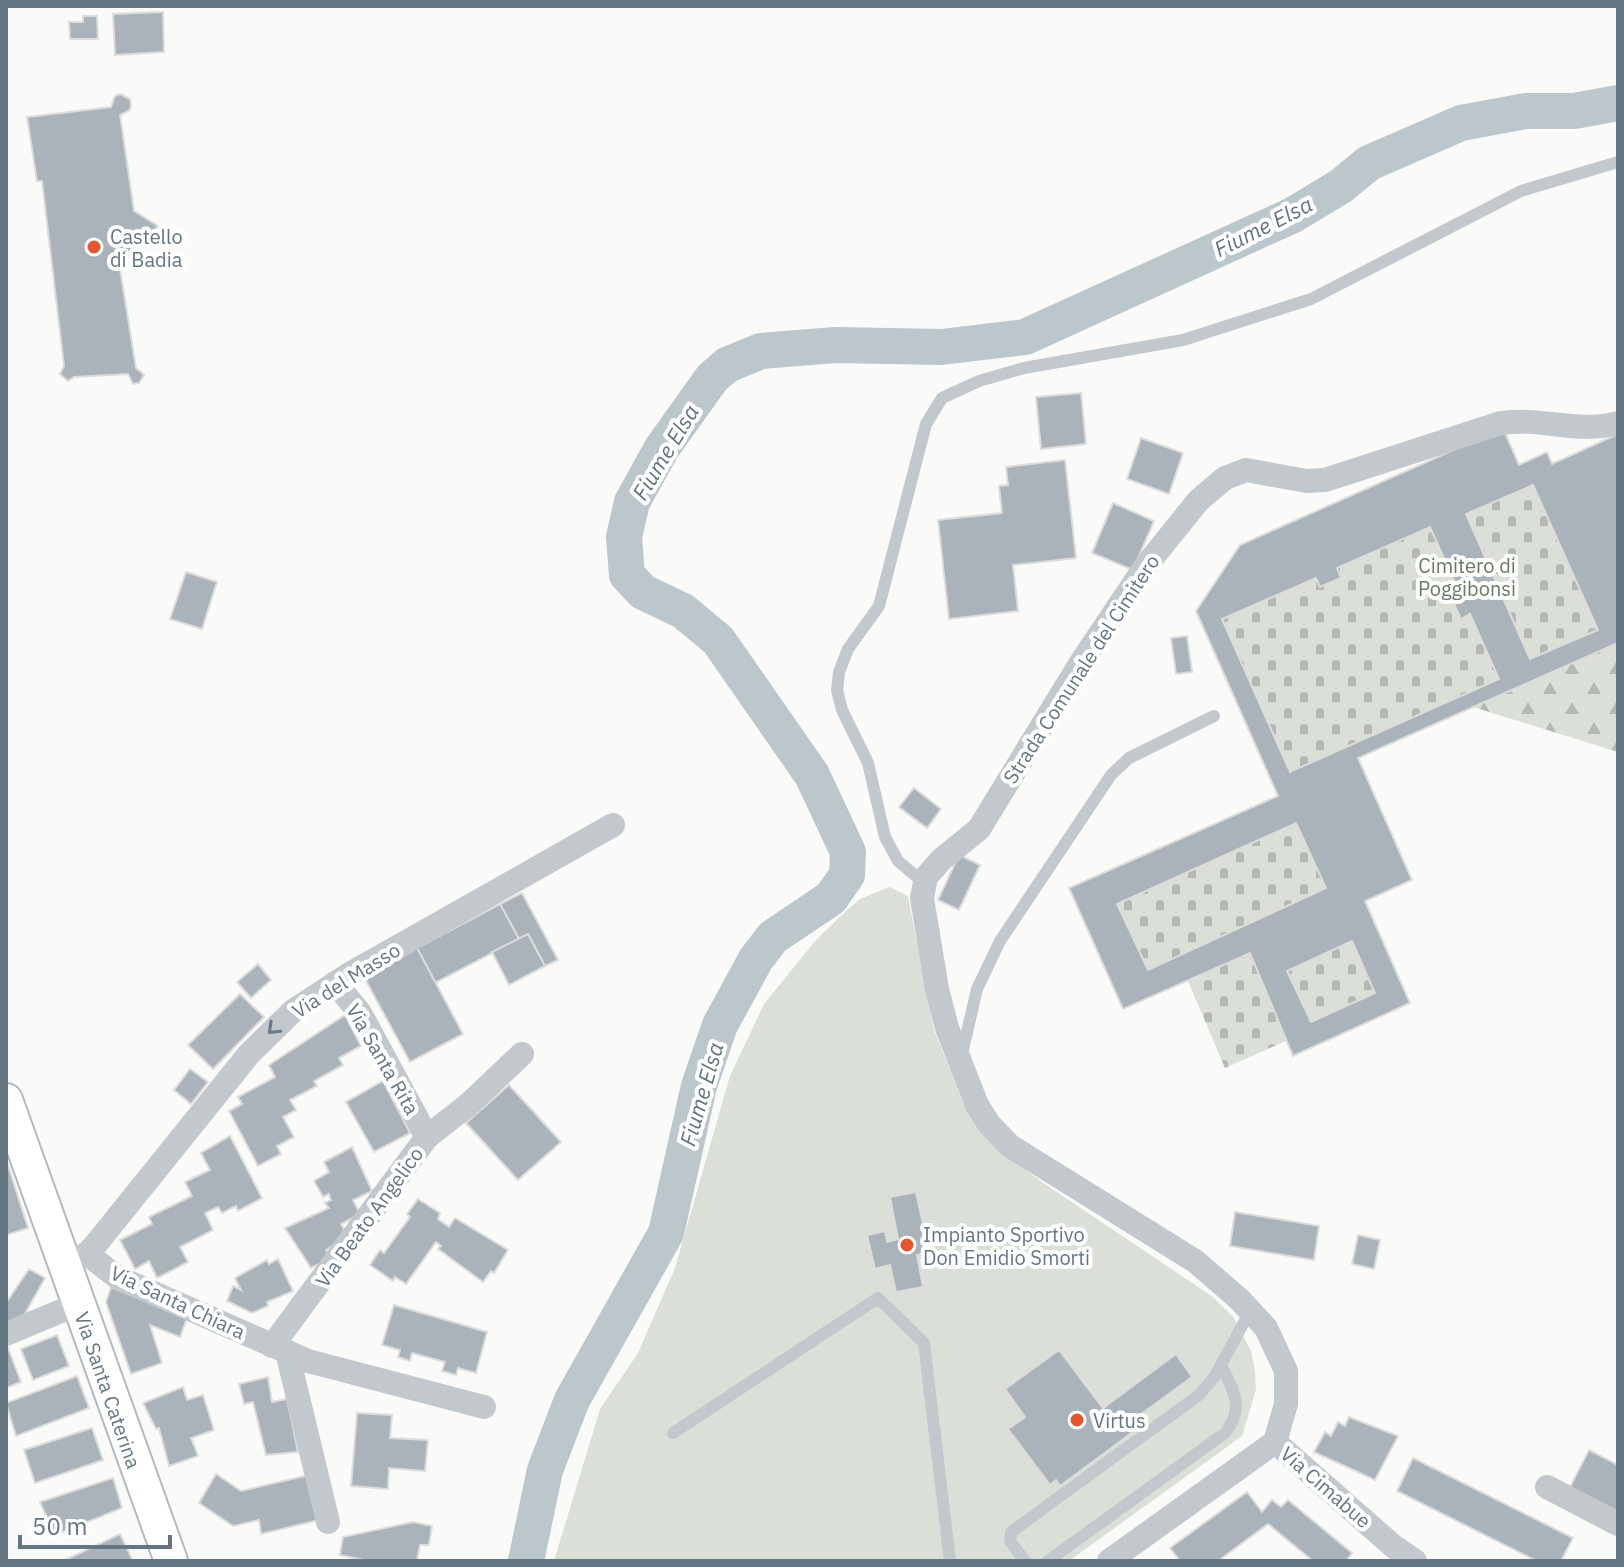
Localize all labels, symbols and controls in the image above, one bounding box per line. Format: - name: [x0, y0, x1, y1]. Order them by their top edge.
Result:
- water label: Fiume Elsa: [1209, 189, 1317, 263]
- place label: Castello di Badia: [110, 223, 183, 273]
- marker: Castello di Badia: [85, 238, 103, 256]
- water label: Fiume Elsa: [625, 399, 705, 505]
- street label: Strada Comunale del Cimitero: [997, 549, 1165, 789]
- park label: Cimitero di Poggibonsi: [1418, 552, 1516, 602]
- street label: Via del Masso: [287, 936, 405, 1024]
- street label: Via Santa Rita: [340, 998, 426, 1120]
- one-way arrow: [267, 1020, 282, 1034]
- water label: Fiume Elsa: [672, 1039, 730, 1149]
- street label: Via Beato Angelico: [309, 1141, 429, 1293]
- place label: Impianto Sportivo Don Emidio Smorti: [923, 1221, 1090, 1271]
- marker: Impianto Sportivo Don Emidio Smorti: [898, 1236, 916, 1254]
- street label: Via Santa Chiara: [106, 1259, 250, 1345]
- street label: Via Santa Caterina: [69, 1308, 148, 1472]
- place label: Virtus: [1093, 1407, 1146, 1434]
- marker: Virtus: [1068, 1411, 1086, 1429]
- street label: Via Cimabue: [1275, 1440, 1377, 1534]
- scale bar: [20, 1499, 170, 1549]
- text: 50 m: [32, 1510, 87, 1542]

